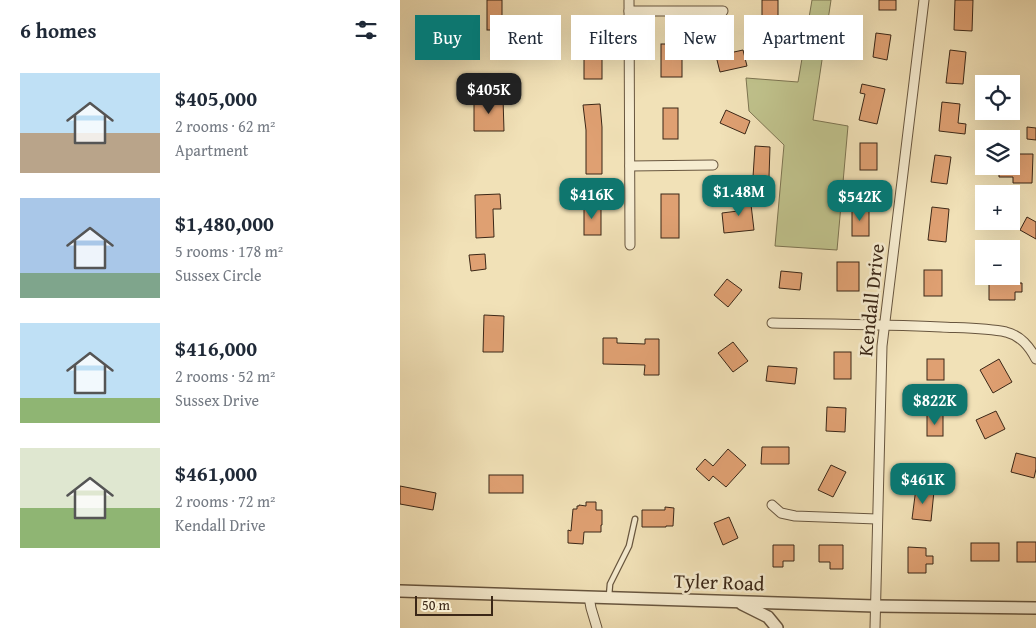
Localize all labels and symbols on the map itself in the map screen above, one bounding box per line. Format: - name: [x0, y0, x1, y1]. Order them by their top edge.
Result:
- pin: $405K: [454, 72, 524, 115]
- pin: $1.48M: [698, 174, 780, 217]
- pin: $416K: [557, 178, 627, 220]
- pin: $542K: [825, 180, 895, 222]
- street label: Kendall Drive: [850, 242, 891, 358]
- pin: $822K: [900, 384, 970, 426]
- pin: $461K: [888, 462, 958, 505]
- street label: Tyler Road: [673, 565, 765, 598]
- scale bar: [415, 593, 492, 616]

